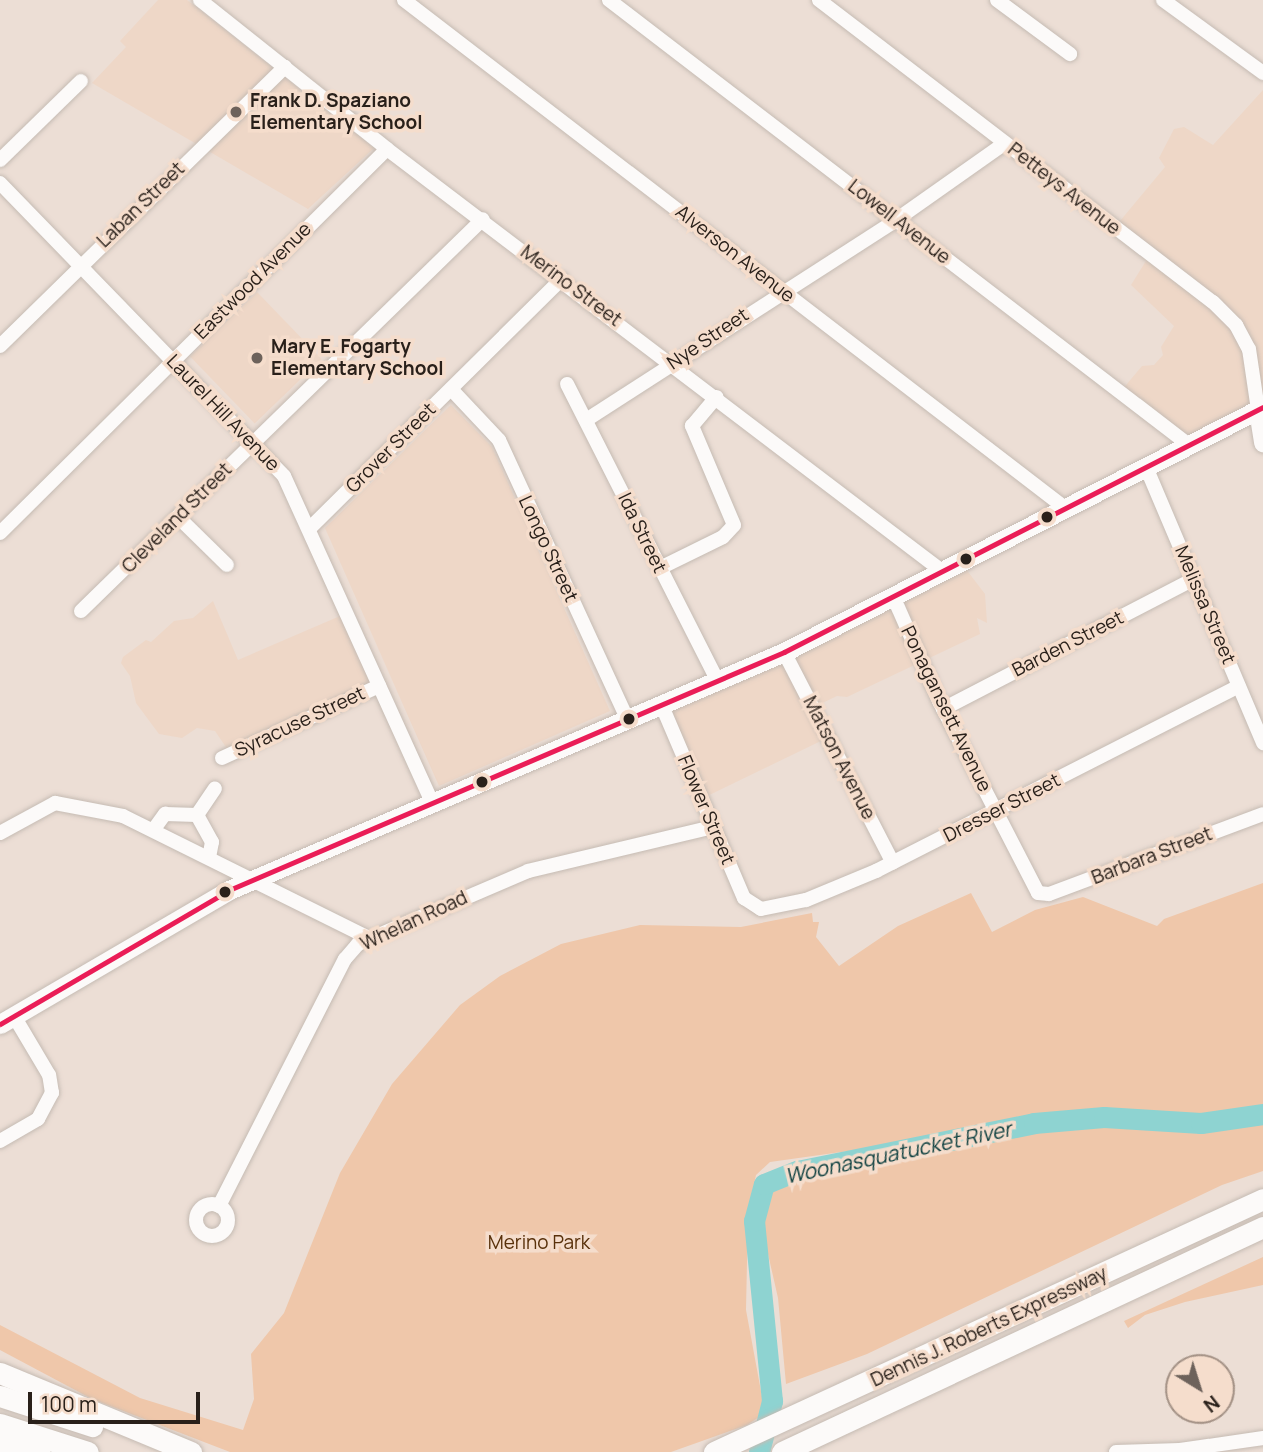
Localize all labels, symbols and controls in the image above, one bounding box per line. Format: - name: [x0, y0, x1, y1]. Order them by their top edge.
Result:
- place label: Frank D. Spaziano Elementary School: [250, 90, 423, 134]
- marker: Frank D. Spaziano Elementary School: [228, 104, 244, 120]
- street label: Petteys Avenue: [1003, 138, 1125, 240]
- street label: Laban Street: [92, 158, 190, 252]
- street label: Lowell Avenue: [843, 175, 955, 269]
- street label: Alverson Avenue: [671, 200, 799, 308]
- street label: Eastwood Avenue: [190, 218, 316, 344]
- street label: Merino Street: [516, 241, 626, 331]
- street label: Nye Street: [663, 303, 753, 375]
- place label: Mary E. Fogarty Elementary School: [271, 336, 444, 380]
- street label: Laurel Hill Avenue: [162, 350, 284, 476]
- marker: Mary E. Fogarty Elementary School: [249, 350, 265, 366]
- street label: Grover Street: [341, 398, 441, 498]
- street label: Cleveland Street: [117, 458, 237, 578]
- street label: Ida Street: [613, 489, 671, 577]
- street label: Longo Street: [514, 492, 582, 606]
- unlabelled marker: [1040, 510, 1054, 524]
- street label: Melissa Street: [1170, 543, 1240, 667]
- unlabelled marker: [959, 552, 973, 566]
- street label: Barden Street: [1009, 606, 1127, 682]
- street label: Ponagansett Avenue: [896, 622, 996, 796]
- street label: Syracuse Street: [231, 682, 369, 762]
- street label: Matson Avenue: [798, 692, 880, 824]
- unlabelled marker: [622, 712, 636, 726]
- street label: Flower Street: [673, 752, 739, 868]
- street label: Dresser Street: [940, 769, 1064, 847]
- unlabelled marker: [475, 775, 489, 789]
- street label: Barbara Street: [1088, 823, 1216, 889]
- unlabelled marker: [218, 885, 232, 899]
- street label: Whelan Road: [357, 886, 471, 956]
- water label: Woonasquatucket River: [782, 1116, 1014, 1188]
- park label: Merino Park: [488, 1232, 590, 1254]
- street label: Dennis J. Roberts Expressway: [867, 1262, 1111, 1392]
- north arrow: [1165, 1354, 1235, 1424]
- scale bar: [32, 1378, 203, 1422]
- text: 100 m: [41, 1390, 97, 1418]
- text: N: [1198, 1390, 1225, 1418]

